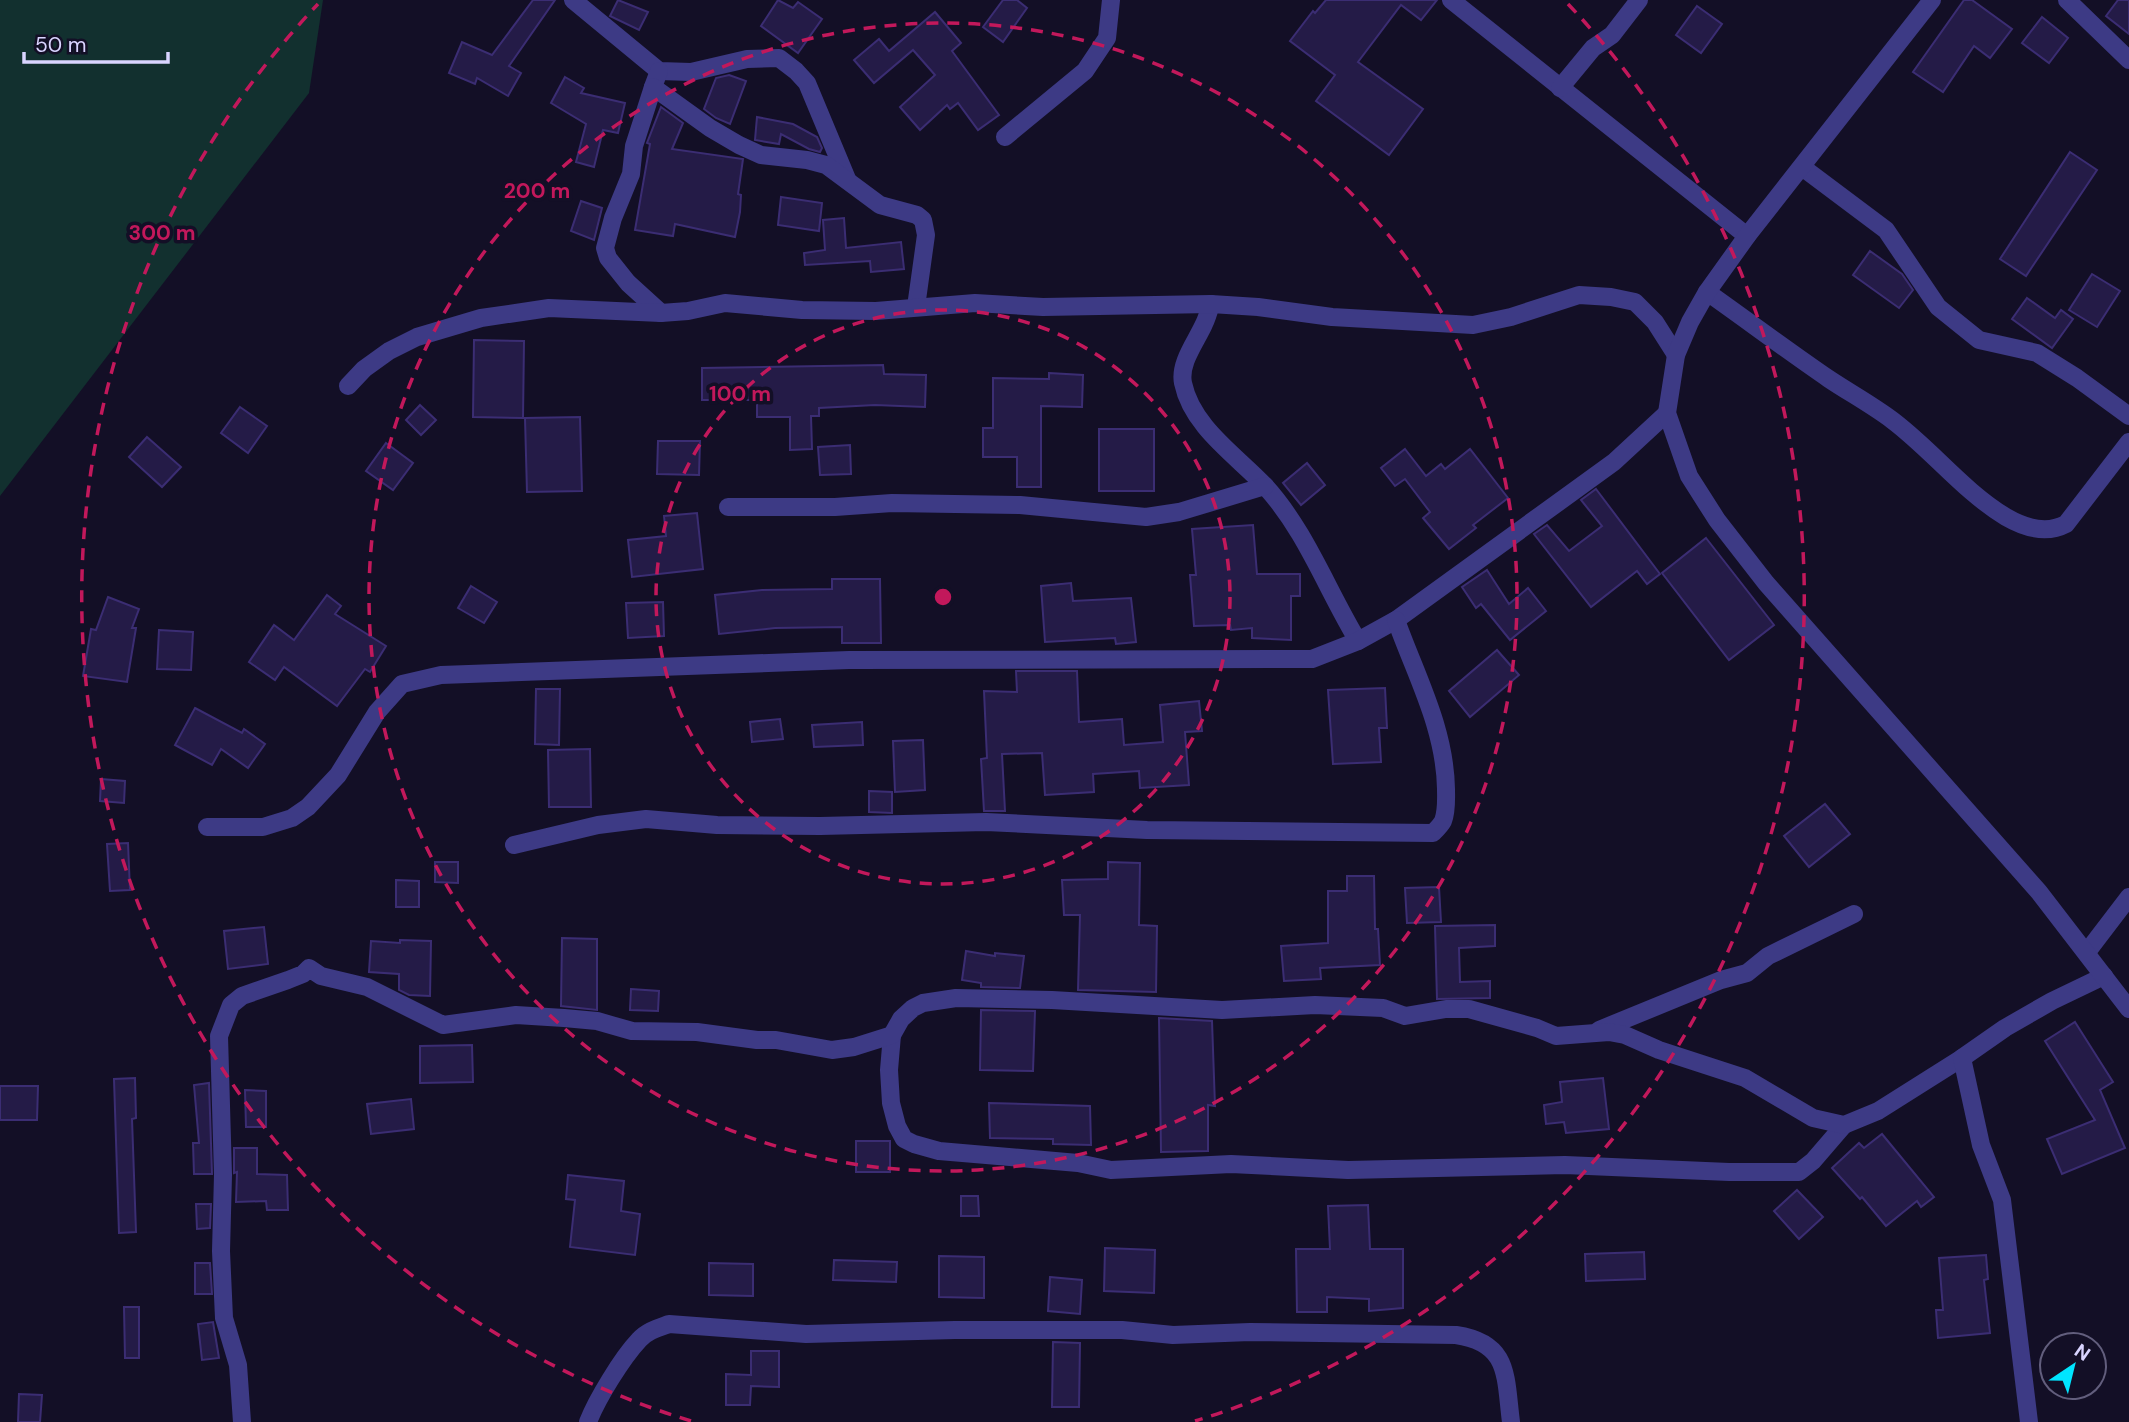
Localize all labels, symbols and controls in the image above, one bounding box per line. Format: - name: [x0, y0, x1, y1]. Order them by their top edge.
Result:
- scale bar: [24, 21, 168, 65]
- text: 50 m: [35, 31, 86, 59]
- text: 200 m: [504, 177, 570, 205]
- text: 300 m: [129, 219, 195, 247]
- text: 100 m: [709, 380, 771, 408]
- centre of rings: [931, 585, 955, 609]
- north arrow: [2038, 1331, 2108, 1401]
- text: N: [2070, 1338, 2095, 1367]

